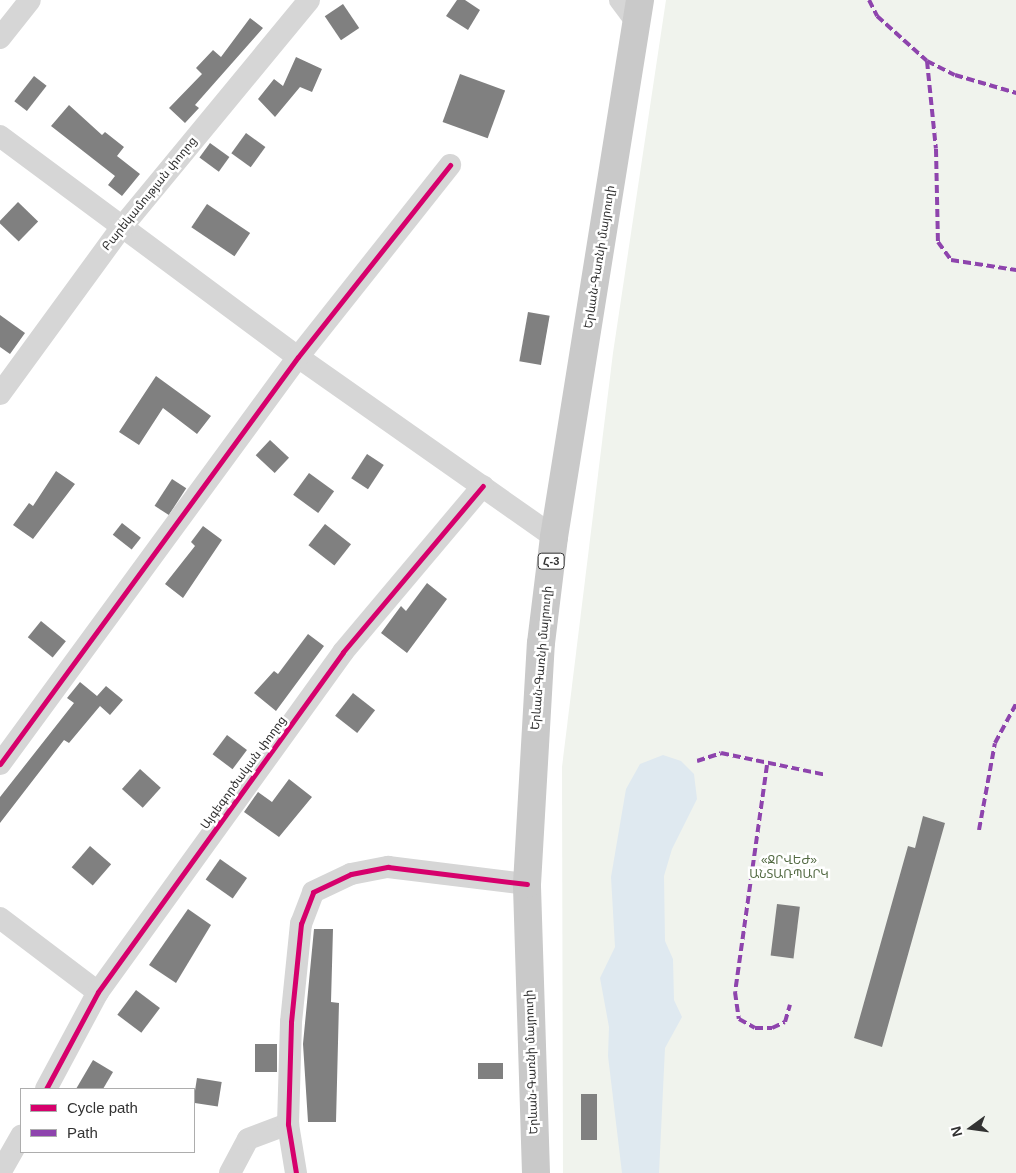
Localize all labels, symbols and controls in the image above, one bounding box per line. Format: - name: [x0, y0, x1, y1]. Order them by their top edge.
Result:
- street label: Բարեկամության փողոց: [100, 134, 200, 254]
- street label: Երևան-Գառնի մայրուղի: [582, 184, 618, 330]
- road number: Հ-3: [537, 552, 565, 570]
- street label: Երևան-Գառնի մայրուղի: [529, 585, 555, 731]
- street label: Այգեգործական փողոց: [198, 714, 290, 832]
- park label: «ՋՐՎԵԺ» ԱՆՏԱՌՊԱՐԿ: [749, 854, 829, 882]
- street label: Երևան-Գառնի մայրուղի: [522, 989, 542, 1135]
- legend: [20, 1088, 195, 1153]
- text: Cycle path: [67, 1099, 138, 1116]
- north arrow: [946, 1103, 996, 1153]
- text: Path: [67, 1124, 98, 1141]
- text: N: [947, 1125, 965, 1138]

